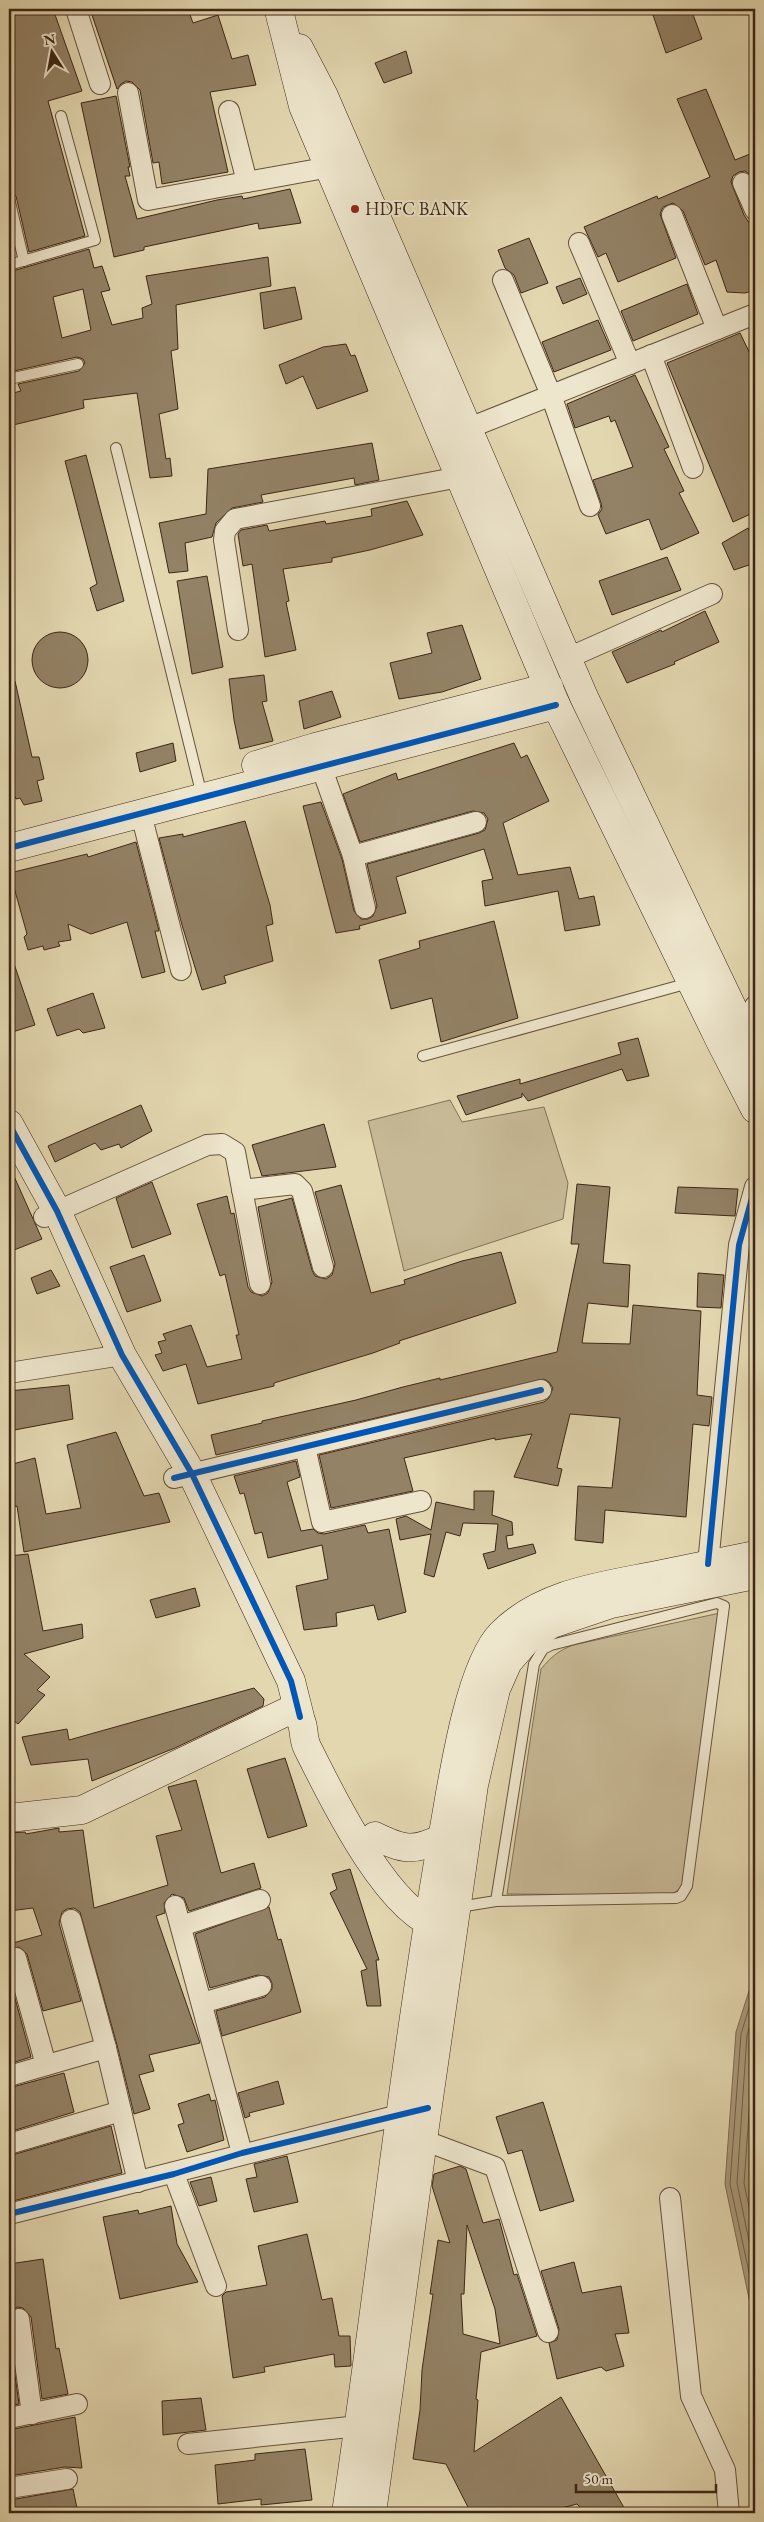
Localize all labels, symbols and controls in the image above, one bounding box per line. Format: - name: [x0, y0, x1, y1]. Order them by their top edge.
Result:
- north arrow: [28, 28, 78, 78]
- text: N: [42, 29, 57, 49]
- place label: HDFC BANK: [365, 197, 469, 220]
- marker: HDFC BANK: [349, 203, 361, 215]
- scale bar: [576, 2462, 716, 2494]
- text: 50 m: [584, 2469, 613, 2488]

